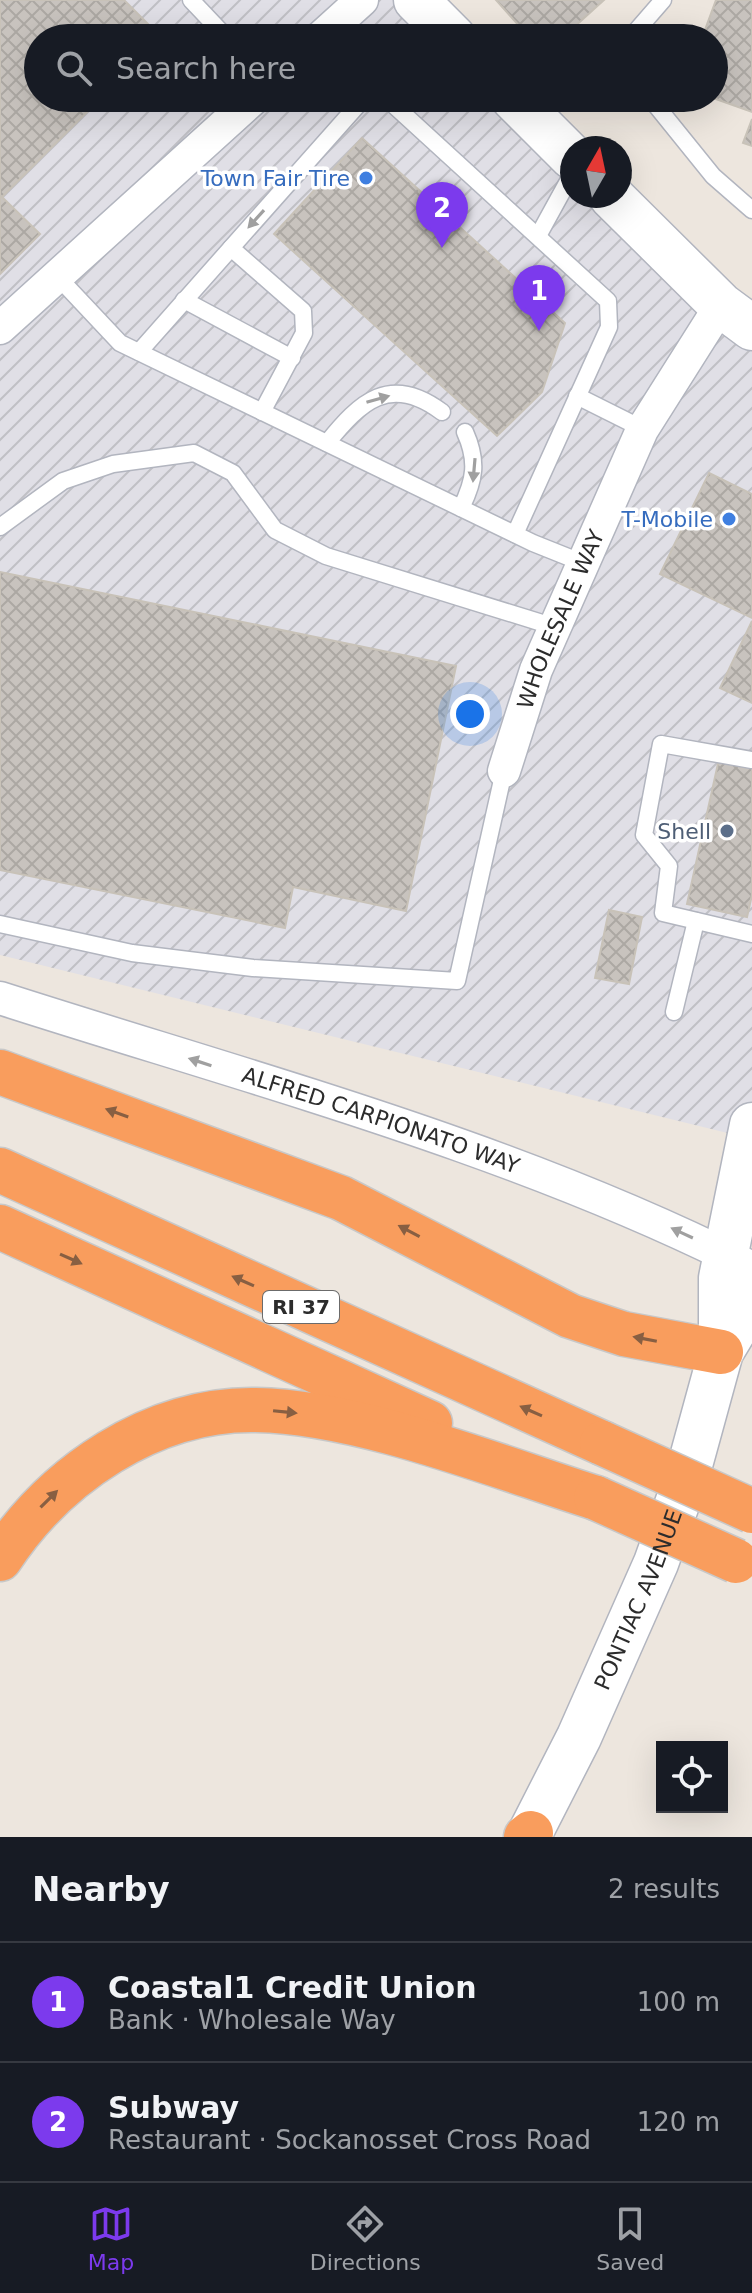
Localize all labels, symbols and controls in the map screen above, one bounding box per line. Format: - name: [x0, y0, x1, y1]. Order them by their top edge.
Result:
- search box: [24, 24, 728, 112]
- icon: search: [52, 46, 96, 90]
- text: Search here: [116, 51, 296, 86]
- north arrow: [560, 136, 632, 208]
- place label: Town Fair Tire: [200, 166, 350, 191]
- marker: Town Fair Tire: [357, 169, 375, 187]
- pin: 2: [416, 182, 468, 248]
- one-way arrow: [248, 210, 266, 229]
- pin: 1: [513, 265, 565, 331]
- one-way arrow: [366, 392, 390, 405]
- one-way arrow: [467, 458, 480, 483]
- place label: T-Mobile: [620, 507, 713, 532]
- marker: T-Mobile: [720, 510, 738, 528]
- street label: WHOLESALE WAY: [512, 525, 609, 712]
- your location: [450, 694, 490, 734]
- place label: Shell: [657, 819, 711, 844]
- marker: Shell: [718, 822, 736, 840]
- one-way arrow: [187, 1056, 211, 1068]
- street label: ALFRED CARPIONATO WAY: [239, 1062, 524, 1179]
- one-way arrow: [104, 1106, 128, 1119]
- one-way arrow: [398, 1224, 421, 1237]
- one-way arrow: [671, 1226, 694, 1240]
- one-way arrow: [59, 1252, 83, 1266]
- one-way arrow: [231, 1274, 255, 1287]
- road number: RI 37: [263, 1291, 339, 1323]
- one-way arrow: [632, 1332, 657, 1344]
- one-way arrow: [519, 1404, 543, 1418]
- one-way arrow: [273, 1406, 298, 1419]
- one-way arrow: [39, 1490, 58, 1508]
- street label: PONTIAC AVENUE: [589, 1506, 687, 1693]
- map controls: [656, 1741, 728, 1813]
- button: locate: [656, 1741, 728, 1813]
- text: Nearby: [32, 1869, 170, 1909]
- text: 2 results: [608, 1874, 720, 1904]
- text: Coastal1 Credit Union: [108, 1970, 477, 2005]
- text: 1: [49, 1987, 67, 2017]
- text: 100 m: [637, 1987, 720, 2017]
- text: Bank · Wholesale Way: [108, 2005, 396, 2035]
- text: Subway: [108, 2090, 239, 2125]
- text: 2: [49, 2107, 67, 2137]
- text: 120 m: [637, 2107, 720, 2137]
- text: Restaurant · Sockanosset Cross Road: [108, 2125, 591, 2155]
- tab: Map: [88, 2202, 134, 2275]
- tab: Directions: [310, 2202, 421, 2275]
- tab: Saved: [596, 2202, 664, 2275]

